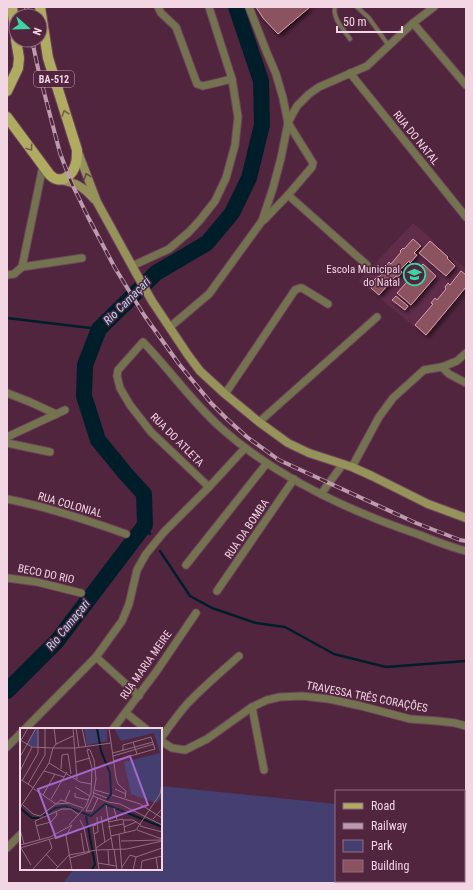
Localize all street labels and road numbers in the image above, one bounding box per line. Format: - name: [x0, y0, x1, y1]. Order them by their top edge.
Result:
- road number: BA-512: [34, 71, 74, 87]
- street label: RUA DO NATAL: [390, 108, 442, 168]
- street label: RUA DO ATLETA: [148, 411, 207, 470]
- street label: RUA COLONIAL: [36, 490, 104, 520]
- street label: RUA DA BOMBA: [222, 496, 272, 561]
- street label: BECO DO RIO: [17, 562, 75, 586]
- street label: RUA MARIA MEIRE: [117, 628, 175, 702]
- street label: TRAVESSA TRÊS CORAÇÕES: [305, 679, 429, 715]

